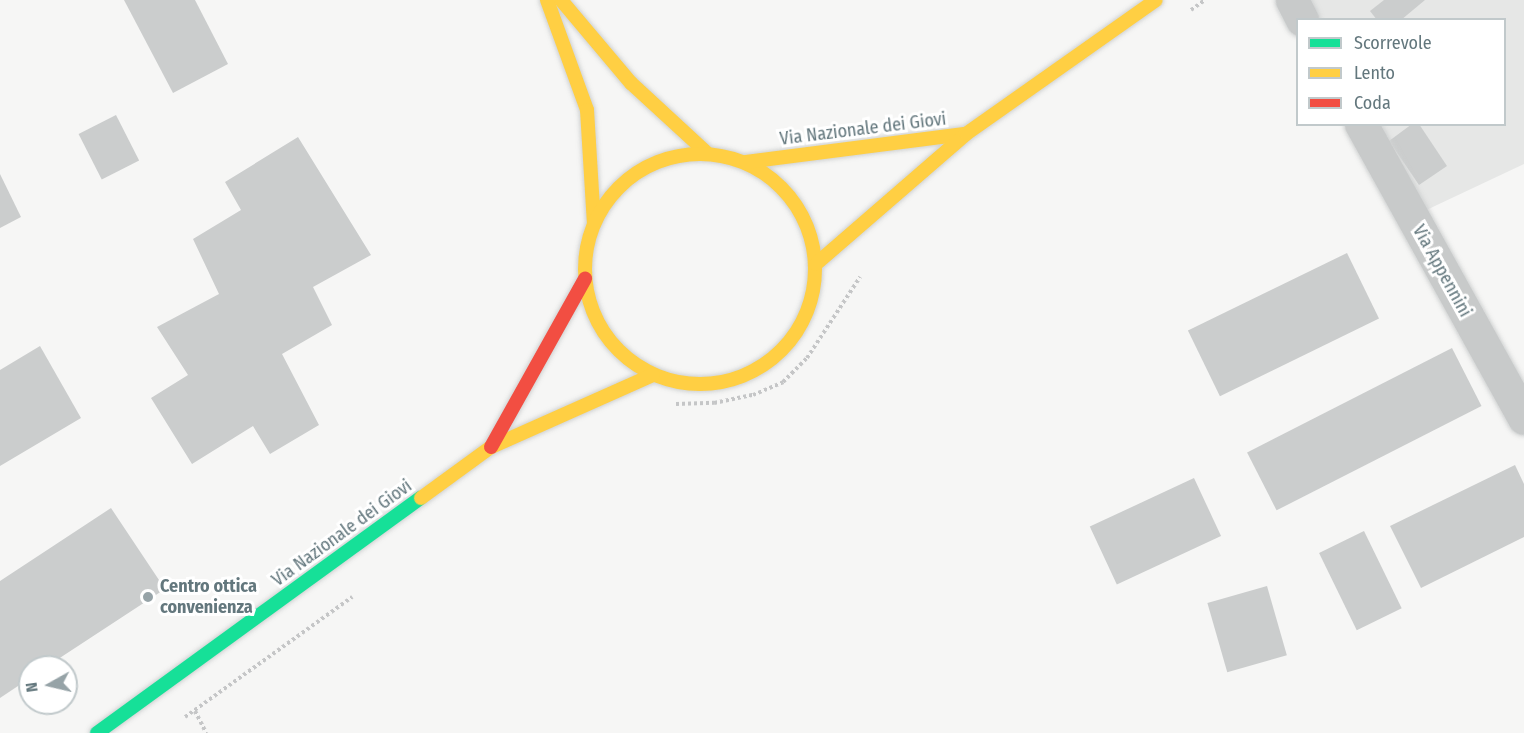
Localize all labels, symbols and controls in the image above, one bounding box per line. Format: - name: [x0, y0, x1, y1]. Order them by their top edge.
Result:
- legend: [1296, 18, 1506, 126]
- text: Scorrevole: [1354, 32, 1432, 54]
- text: Lento: [1354, 62, 1395, 84]
- text: Coda: [1354, 92, 1391, 114]
- street label: Via Nazionale dei Giovi: [779, 108, 947, 150]
- street label: Via Appennini: [1408, 221, 1476, 321]
- street label: Via Nazionale dei Giovi: [268, 475, 416, 591]
- place label: Centro ottica convenienza: [160, 576, 257, 618]
- marker: Centro ottica convenienza: [141, 590, 155, 604]
- north arrow: [18, 655, 78, 715]
- text: N: [22, 681, 42, 693]

